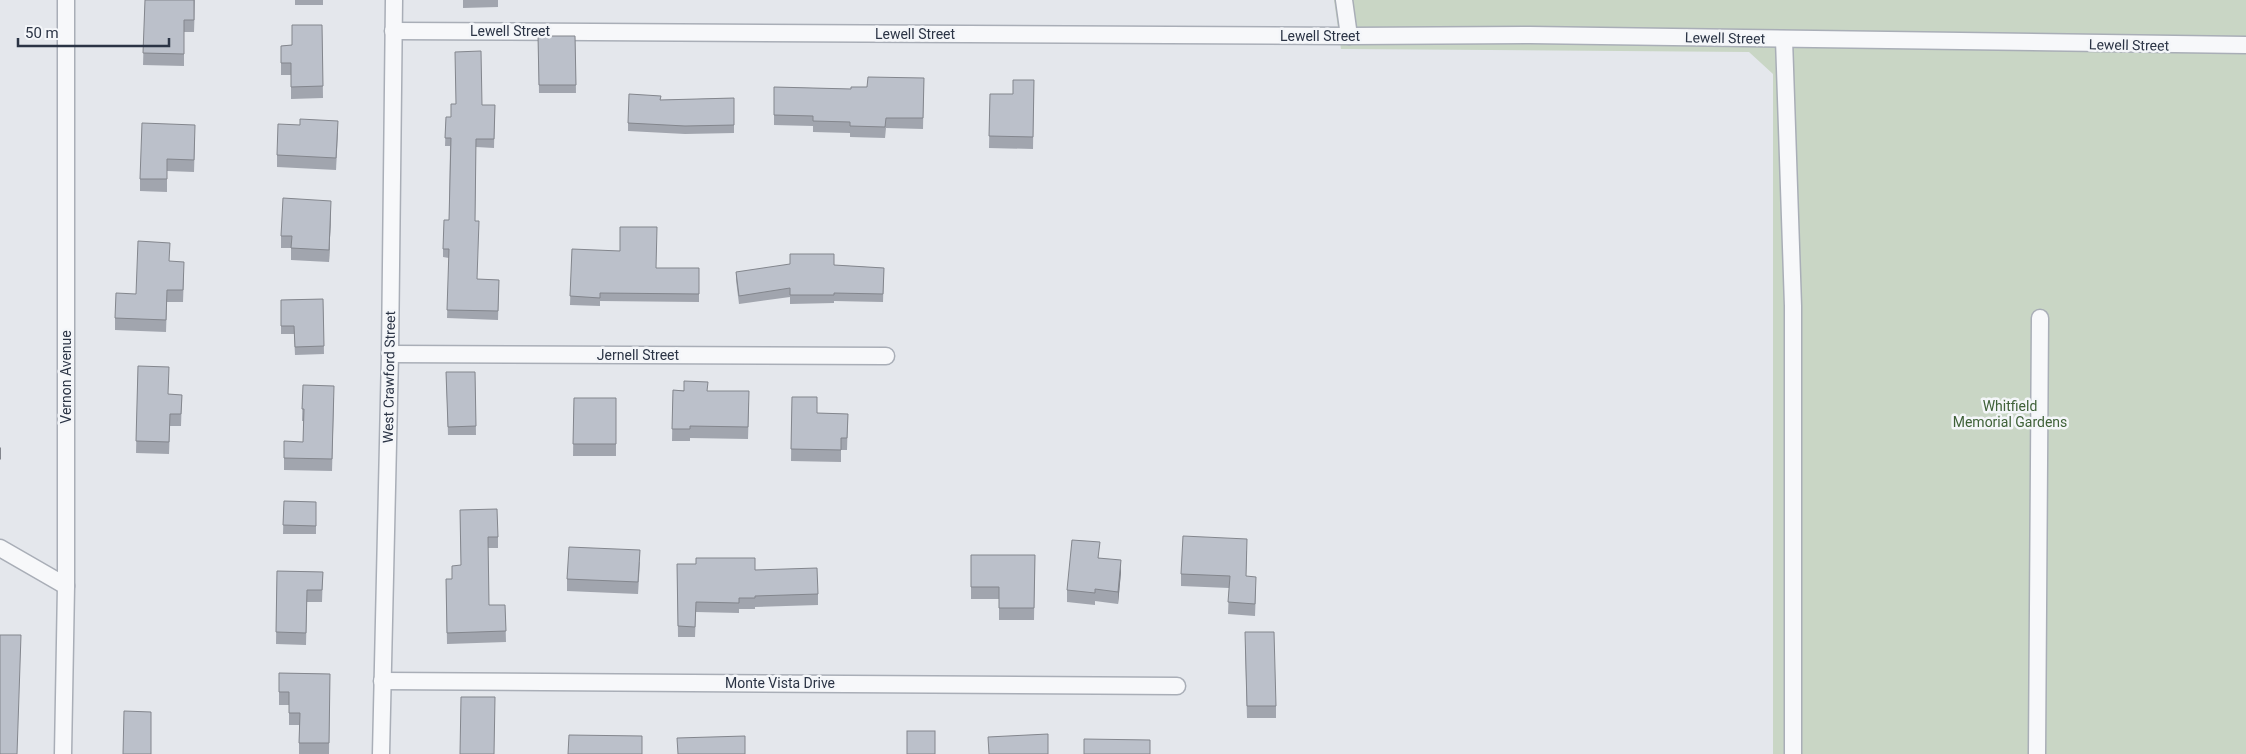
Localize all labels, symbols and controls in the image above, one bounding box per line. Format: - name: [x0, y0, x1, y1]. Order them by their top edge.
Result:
- scale bar: [18, 15, 169, 47]
- street label: Lewell Street: [470, 23, 550, 39]
- text: 50 m: [25, 24, 59, 42]
- street label: Lewell Street: [875, 26, 955, 42]
- street label: Lewell Street: [1280, 28, 1360, 44]
- street label: Lewell Street: [1685, 29, 1766, 47]
- street label: Lewell Street: [2089, 36, 2170, 54]
- street label: West Crawford Street: [380, 310, 398, 443]
- street label: Vernon Avenue: [58, 330, 74, 424]
- street label: Jernell Street: [597, 347, 680, 363]
- park label: Whitfield Memorial Gardens: [1953, 398, 2067, 430]
- street label: Monte Vista Drive: [725, 675, 835, 691]

